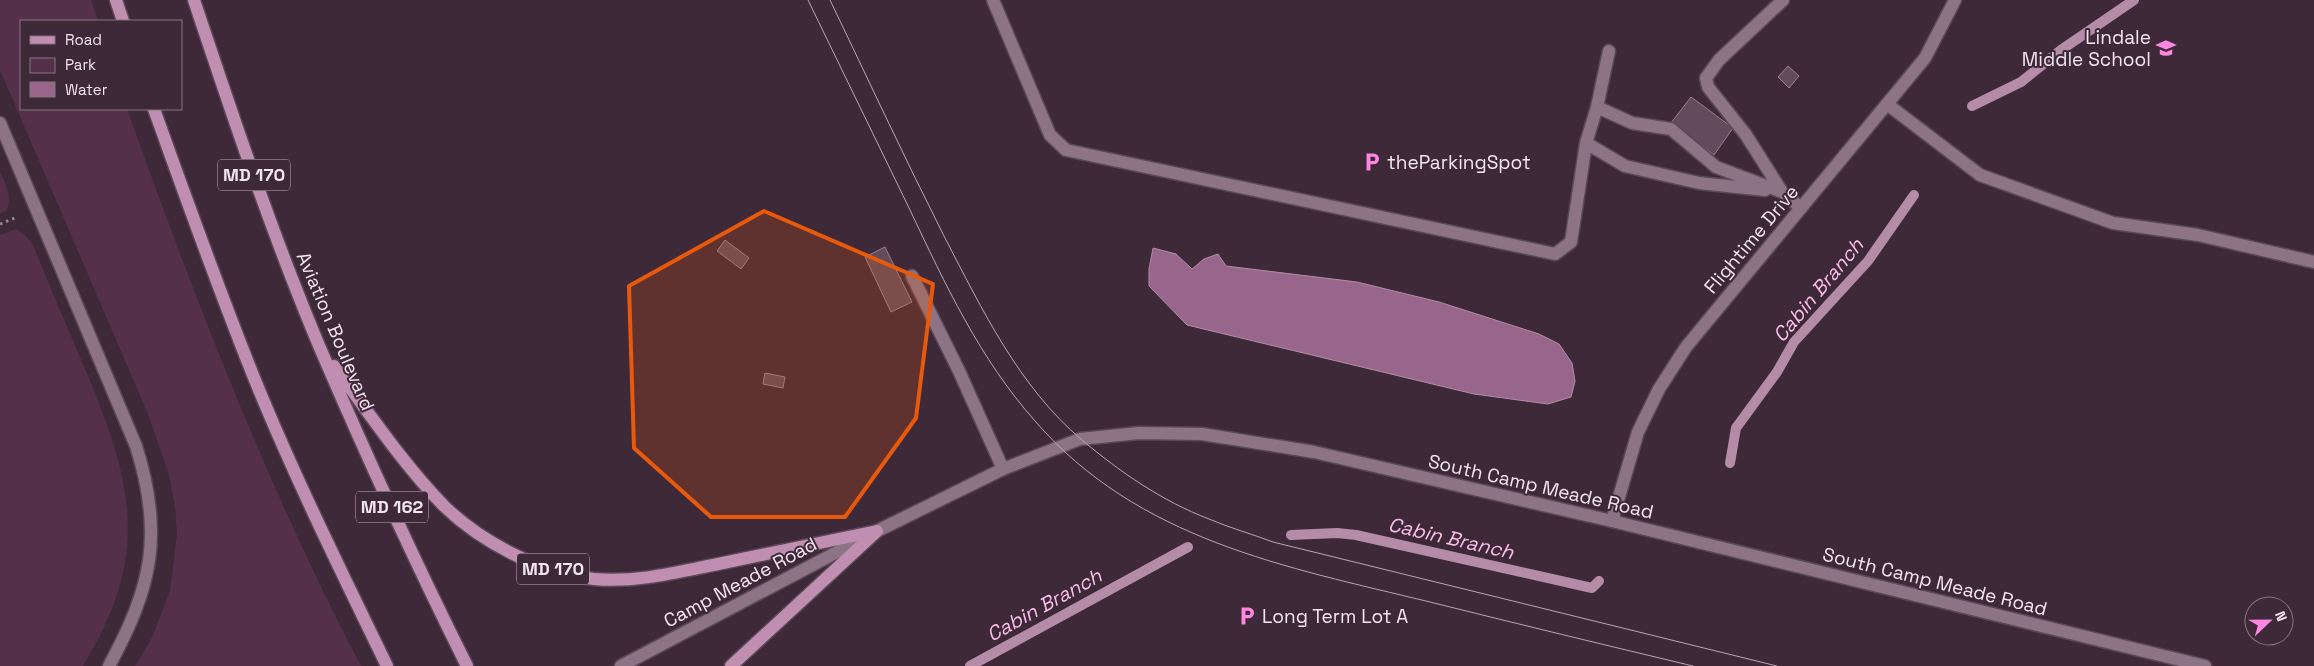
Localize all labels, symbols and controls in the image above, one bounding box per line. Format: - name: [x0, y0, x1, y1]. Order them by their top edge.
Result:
- legend: [20, 20, 182, 110]
- place label: Lindale Middle School: [2022, 25, 2151, 72]
- text: Road: [65, 30, 102, 49]
- school or university icon: Lindale Middle School: [2155, 37, 2177, 59]
- text: Park: [65, 55, 96, 74]
- text: Water: [65, 80, 108, 99]
- place label: theParkingSpot: [1387, 150, 1531, 175]
- parking icon: theParkingSpot: [1361, 151, 1383, 173]
- road number: MD 170: [218, 160, 290, 190]
- street label: Flightime Drive: [1699, 180, 1804, 299]
- water label: Cabin Branch: [1767, 232, 1870, 347]
- street label: Aviation Boulevard: [291, 248, 380, 414]
- street label: South Camp Meade Road: [1426, 448, 1656, 525]
- road number: MD 162: [356, 492, 428, 522]
- water label: Cabin Branch: [1386, 511, 1517, 565]
- street label: Camp Meade Road: [659, 532, 821, 633]
- street label: South Camp Meade Road: [1820, 542, 2050, 621]
- road number: MD 170: [517, 554, 589, 584]
- water label: Cabin Branch: [982, 562, 1107, 647]
- north arrow: [2244, 596, 2294, 646]
- place label: Long Term Lot A: [1262, 604, 1408, 629]
- parking icon: Long Term Lot A: [1236, 605, 1258, 627]
- text: N: [2271, 608, 2291, 624]

